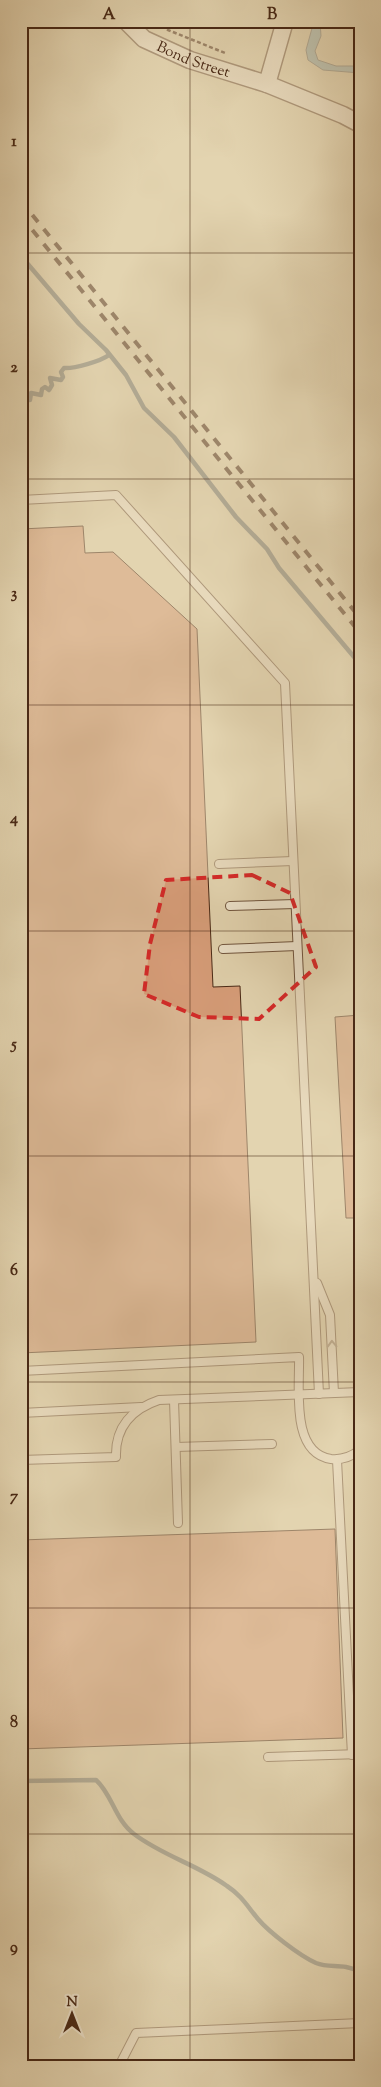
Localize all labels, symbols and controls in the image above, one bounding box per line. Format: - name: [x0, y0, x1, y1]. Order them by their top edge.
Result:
- text: A: [103, 4, 116, 27]
- text: B: [267, 4, 277, 27]
- street label: Bond Street: [153, 37, 232, 84]
- text: 1: [11, 131, 17, 154]
- text: 2: [10, 357, 18, 380]
- text: 3: [11, 583, 18, 606]
- text: 4: [9, 808, 18, 831]
- text: 5: [9, 1034, 17, 1057]
- text: 6: [10, 1260, 18, 1283]
- one-way arrow: [326, 1340, 337, 1348]
- text: 7: [10, 1486, 19, 1509]
- text: 8: [10, 1712, 18, 1735]
- text: 9: [10, 1937, 18, 1960]
- north arrow: [48, 1990, 98, 2040]
- text: N: [66, 1993, 78, 2013]

